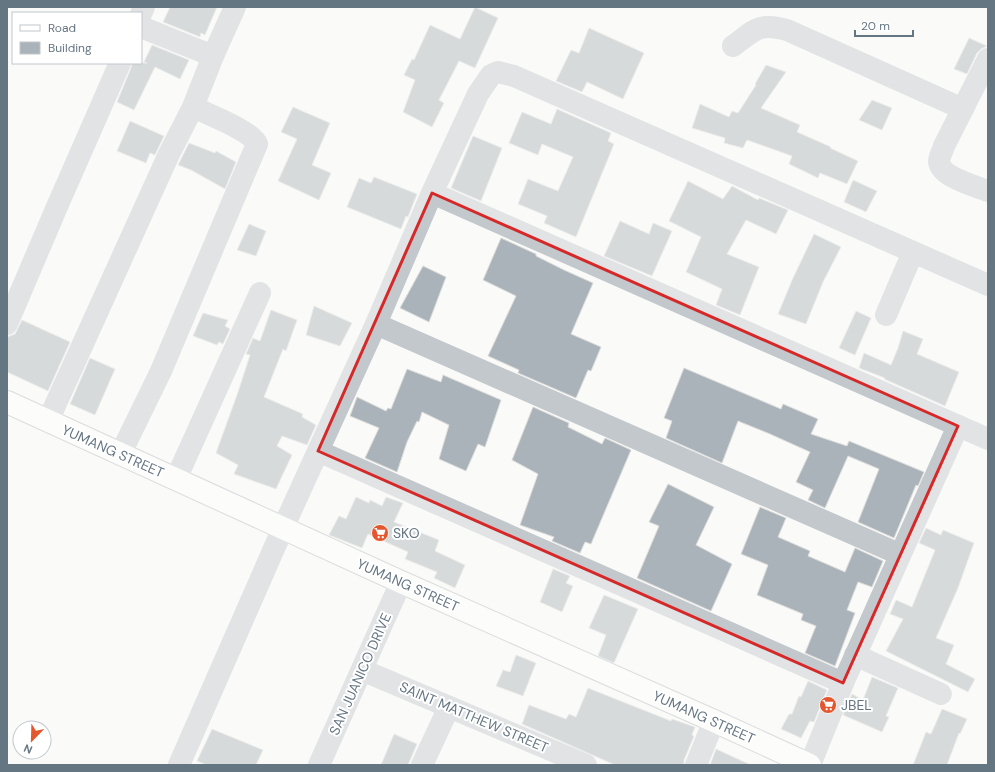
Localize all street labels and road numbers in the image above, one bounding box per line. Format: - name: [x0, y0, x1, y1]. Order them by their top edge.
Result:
- street label: YUMANG STREET: [59, 420, 167, 482]
- street label: YUMANG STREET: [354, 554, 462, 616]
- street label: SAN JUANICO DRIVE: [325, 610, 395, 738]
- street label: SAINT MATTHEW STREET: [397, 677, 551, 757]
- street label: YUMANG STREET: [650, 686, 758, 748]

